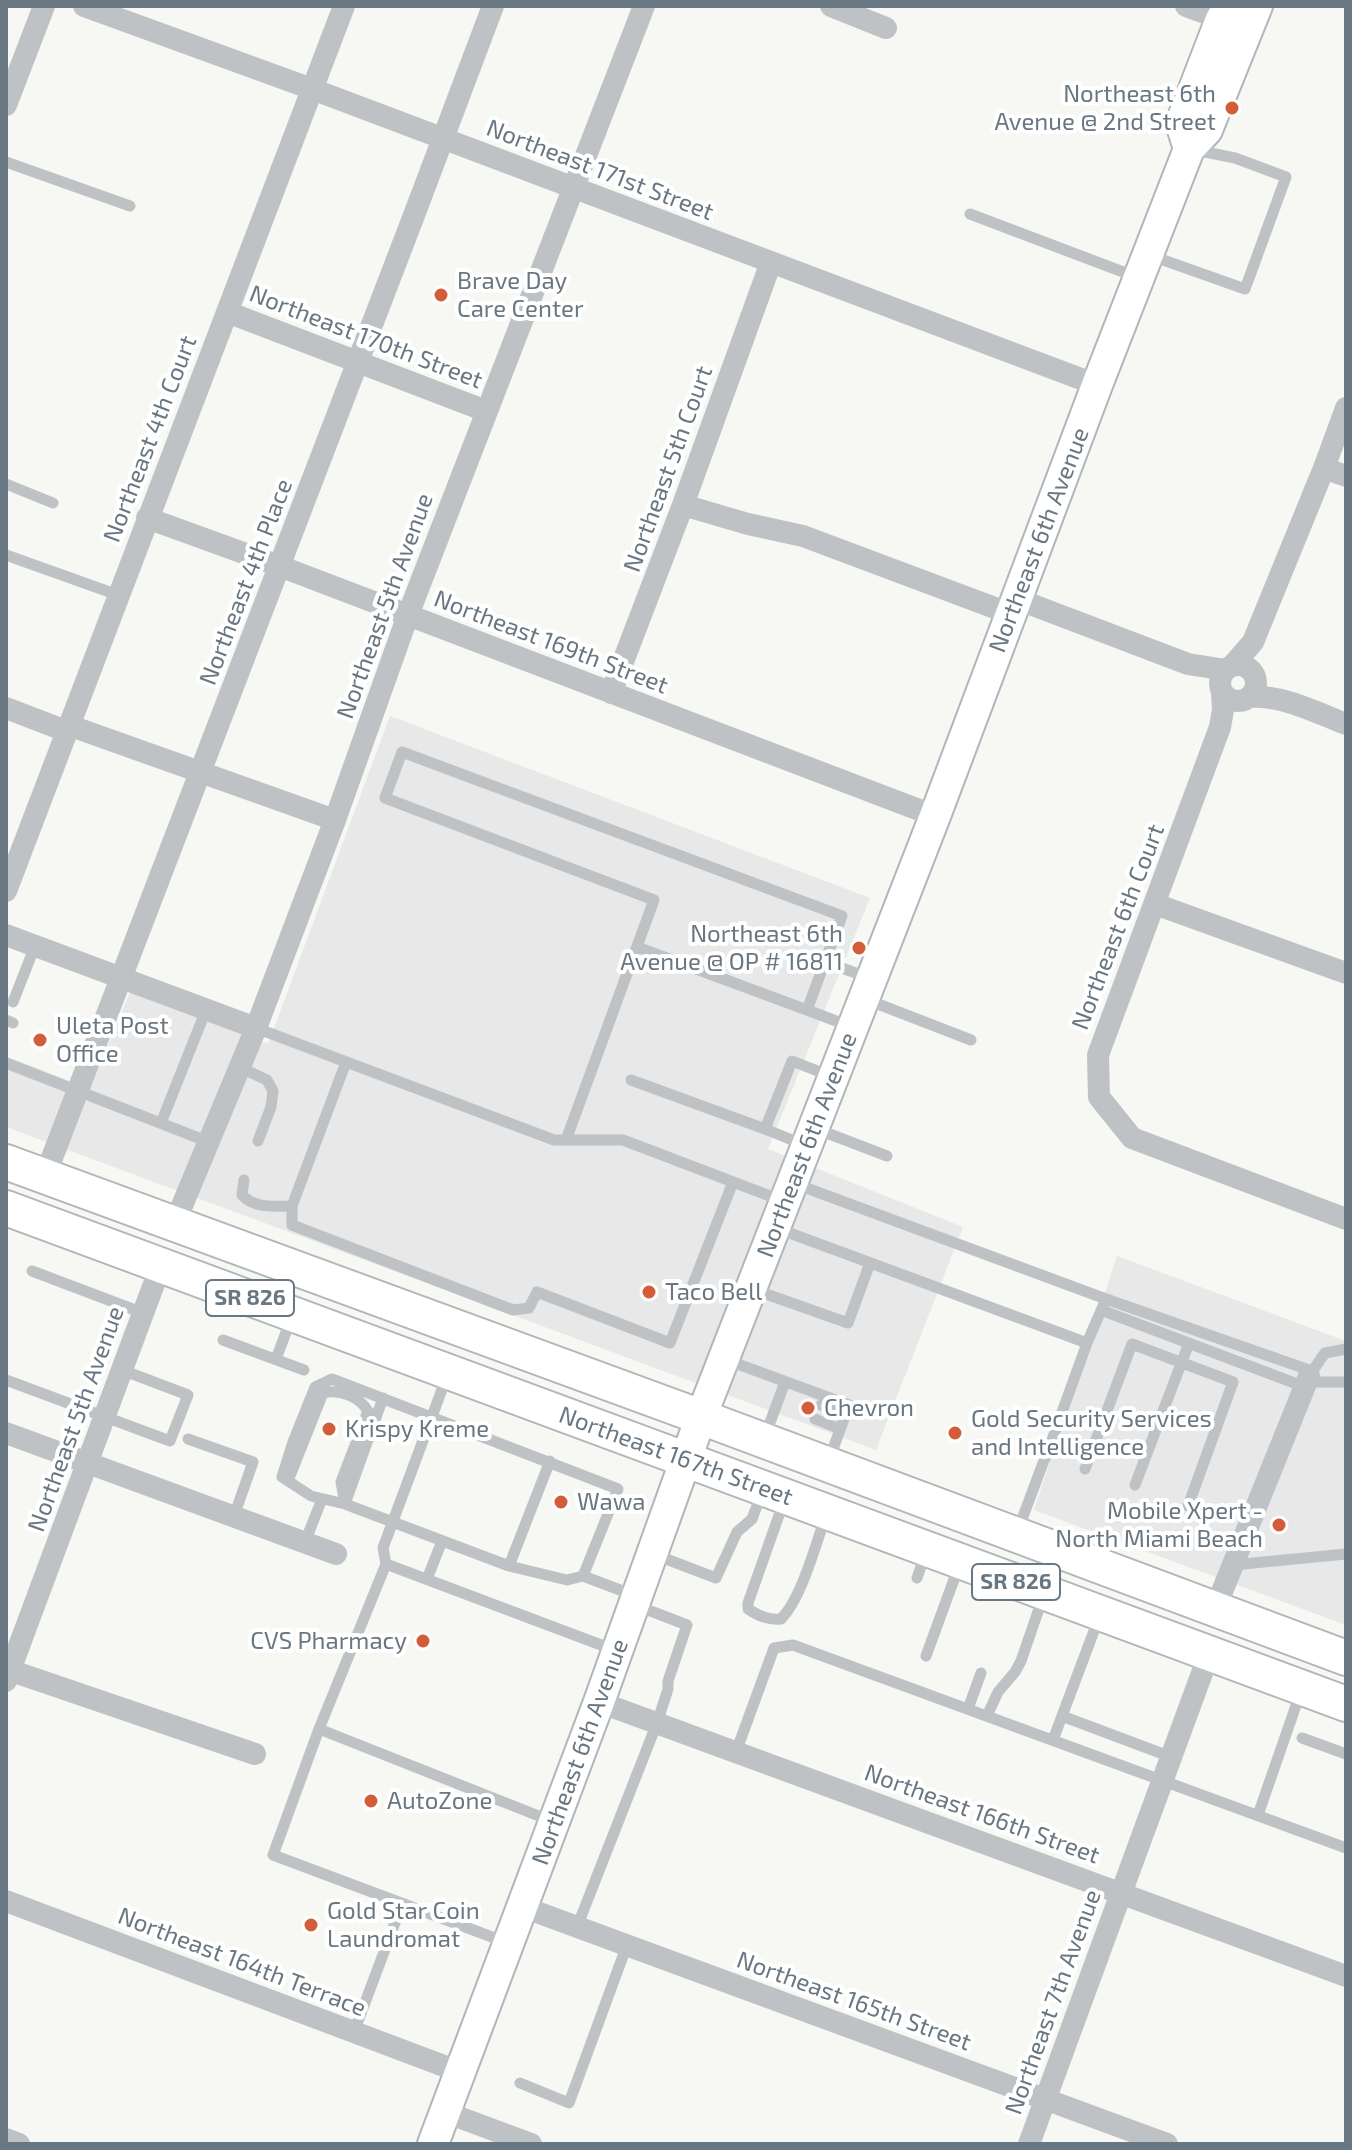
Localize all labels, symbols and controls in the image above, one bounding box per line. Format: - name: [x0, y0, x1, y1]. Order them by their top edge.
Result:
- place label: Northeast 6th Avenue @ 2nd Street: [994, 80, 1216, 136]
- marker: Northeast 6th Avenue @ 2nd Street: [1223, 99, 1241, 117]
- street label: Northeast 171st Street: [482, 113, 718, 227]
- place label: Brave Day Care Center: [457, 267, 584, 323]
- street label: Northeast 170th Street: [245, 279, 487, 395]
- marker: Brave Day Care Center: [432, 286, 450, 304]
- street label: Northeast 4th Court: [97, 332, 203, 546]
- street label: Northeast 5th Court: [617, 362, 719, 576]
- street label: Northeast 6th Avenue: [983, 423, 1095, 657]
- street label: Northeast 4th Place: [193, 475, 299, 689]
- street label: Northeast 5th Avenue: [331, 489, 439, 723]
- street label: Northeast 169th Street: [430, 584, 672, 700]
- street label: Northeast 6th Court: [1066, 820, 1170, 1034]
- place label: Northeast 6th Avenue @ OP # 16811: [620, 920, 843, 976]
- marker: Northeast 6th Avenue @ OP # 16811: [850, 939, 868, 957]
- place label: Uleta Post Office: [56, 1012, 169, 1068]
- street label: Northeast 6th Avenue: [751, 1028, 863, 1262]
- marker: Uleta Post Office: [31, 1031, 49, 1049]
- place label: Taco Bell: [665, 1278, 762, 1306]
- road number: SR 826: [206, 1280, 294, 1316]
- marker: Taco Bell: [640, 1283, 658, 1301]
- street label: Northeast 5th Avenue: [22, 1302, 130, 1536]
- place label: Chevron: [824, 1394, 914, 1422]
- marker: Chevron: [799, 1399, 817, 1417]
- street label: Northeast 167th Street: [555, 1400, 797, 1512]
- place label: Gold Security Services and Intelligence: [971, 1405, 1212, 1461]
- place label: Krispy Kreme: [345, 1415, 489, 1443]
- marker: Krispy Kreme: [320, 1420, 338, 1438]
- marker: Gold Security Services and Intelligence: [946, 1424, 964, 1442]
- place label: Wawa: [577, 1488, 646, 1516]
- marker: Wawa: [552, 1493, 570, 1511]
- place label: Mobile Xpert - North Miami Beach: [1055, 1497, 1263, 1553]
- marker: Mobile Xpert - North Miami Beach: [1270, 1516, 1288, 1534]
- road number: SR 826: [972, 1564, 1060, 1600]
- place label: CVS Pharmacy: [250, 1627, 407, 1655]
- marker: CVS Pharmacy: [414, 1632, 432, 1650]
- street label: Northeast 6th Avenue: [526, 1635, 634, 1869]
- street label: Northeast 166th Street: [860, 1758, 1104, 1870]
- place label: AutoZone: [387, 1787, 492, 1815]
- marker: AutoZone: [362, 1792, 380, 1810]
- street label: Northeast 7th Avenue: [999, 1886, 1107, 2118]
- place label: Gold Star Coin Laundromat: [327, 1897, 480, 1953]
- street label: Northeast 164th Terrace: [114, 1901, 370, 2023]
- marker: Gold Star Coin Laundromat: [302, 1916, 320, 1934]
- street label: Northeast 165th Street: [733, 1945, 975, 2057]

